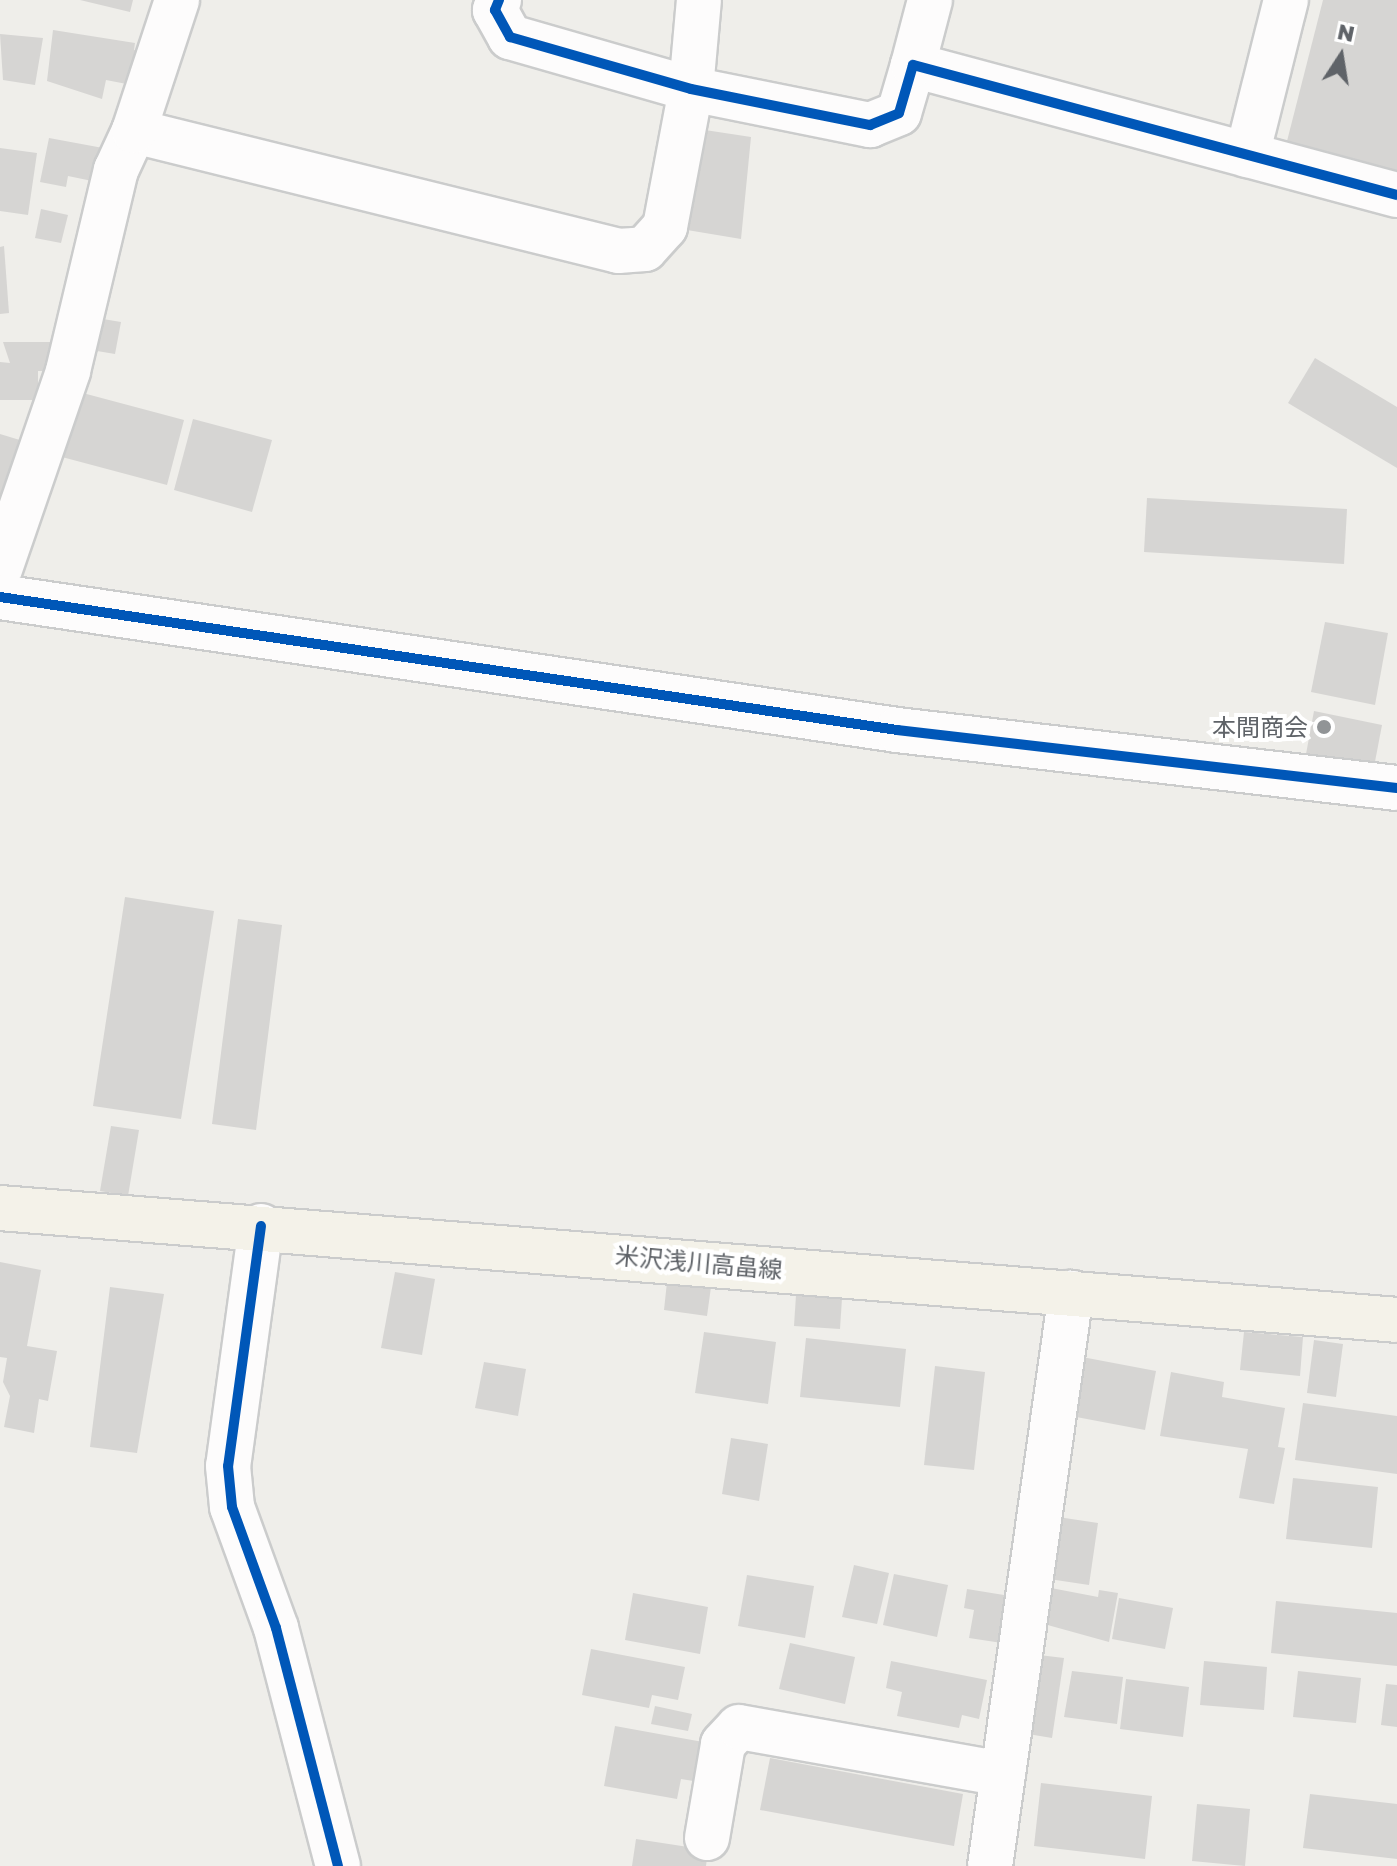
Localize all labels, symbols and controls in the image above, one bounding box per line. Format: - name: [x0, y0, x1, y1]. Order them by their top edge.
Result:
- north arrow: [1301, 16, 1381, 96]
- text: N: [1335, 17, 1357, 47]
- place label: 本間商会: [1212, 713, 1308, 741]
- marker: 本間商会: [1315, 718, 1333, 736]
- street label: 米沢浅川高畠線: [614, 1240, 784, 1284]

